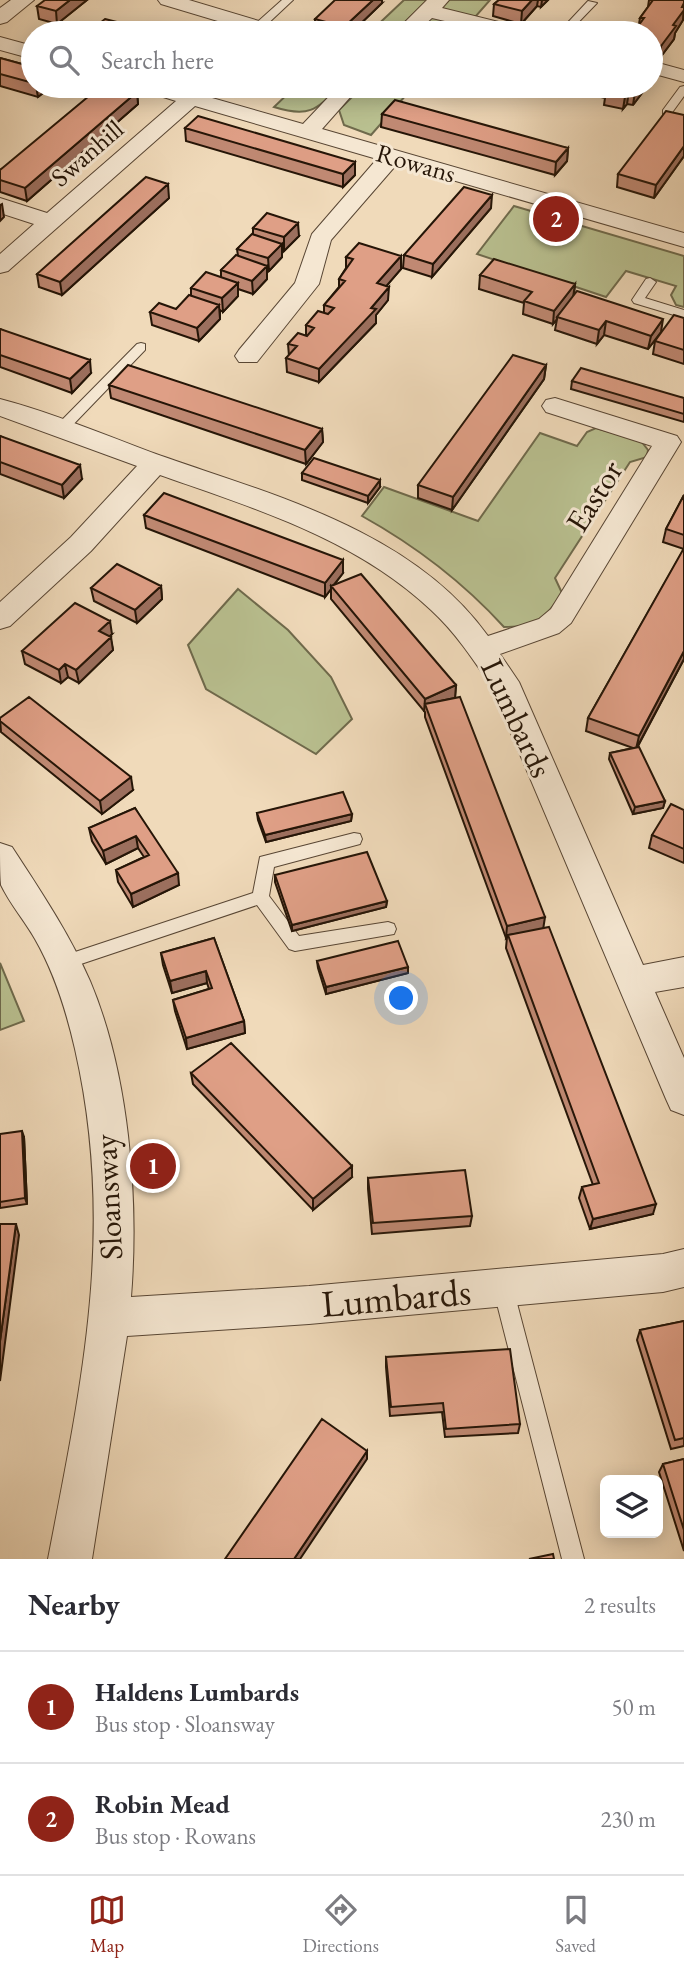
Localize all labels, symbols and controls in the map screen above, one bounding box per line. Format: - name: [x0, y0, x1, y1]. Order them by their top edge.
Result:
- search box: [21, 21, 663, 98]
- icon: search: [45, 41, 83, 79]
- text: Search here: [101, 43, 214, 77]
- street label: Swanhill: [43, 112, 131, 194]
- street label: Rowans: [372, 136, 460, 190]
- pin: 2: [533, 193, 579, 245]
- street label: Eastor: [556, 452, 632, 540]
- street label: Lumbards: [471, 652, 563, 784]
- your location: [384, 981, 418, 1015]
- street label: Sloansway: [84, 1132, 132, 1261]
- pin: 1: [130, 1140, 176, 1192]
- street label: Lumbards: [319, 1266, 473, 1328]
- map controls: [600, 1475, 663, 1538]
- button: layers: [600, 1475, 663, 1538]
- text: Nearby: [28, 1585, 120, 1624]
- text: 2 results: [584, 1590, 656, 1620]
- text: Haldens Lumbards: [95, 1675, 299, 1709]
- text: 1: [45, 1692, 57, 1722]
- text: 50 m: [611, 1692, 656, 1722]
- text: Bus stop · Sloansway: [95, 1709, 275, 1739]
- text: Robin Mead: [95, 1787, 230, 1821]
- text: 2: [45, 1804, 57, 1834]
- text: 230 m: [600, 1804, 656, 1834]
- text: Bus stop · Rowans: [95, 1821, 256, 1851]
- tab: Map: [88, 1891, 126, 1958]
- tab: Directions: [302, 1891, 379, 1958]
- tab: Saved: [555, 1891, 596, 1958]

